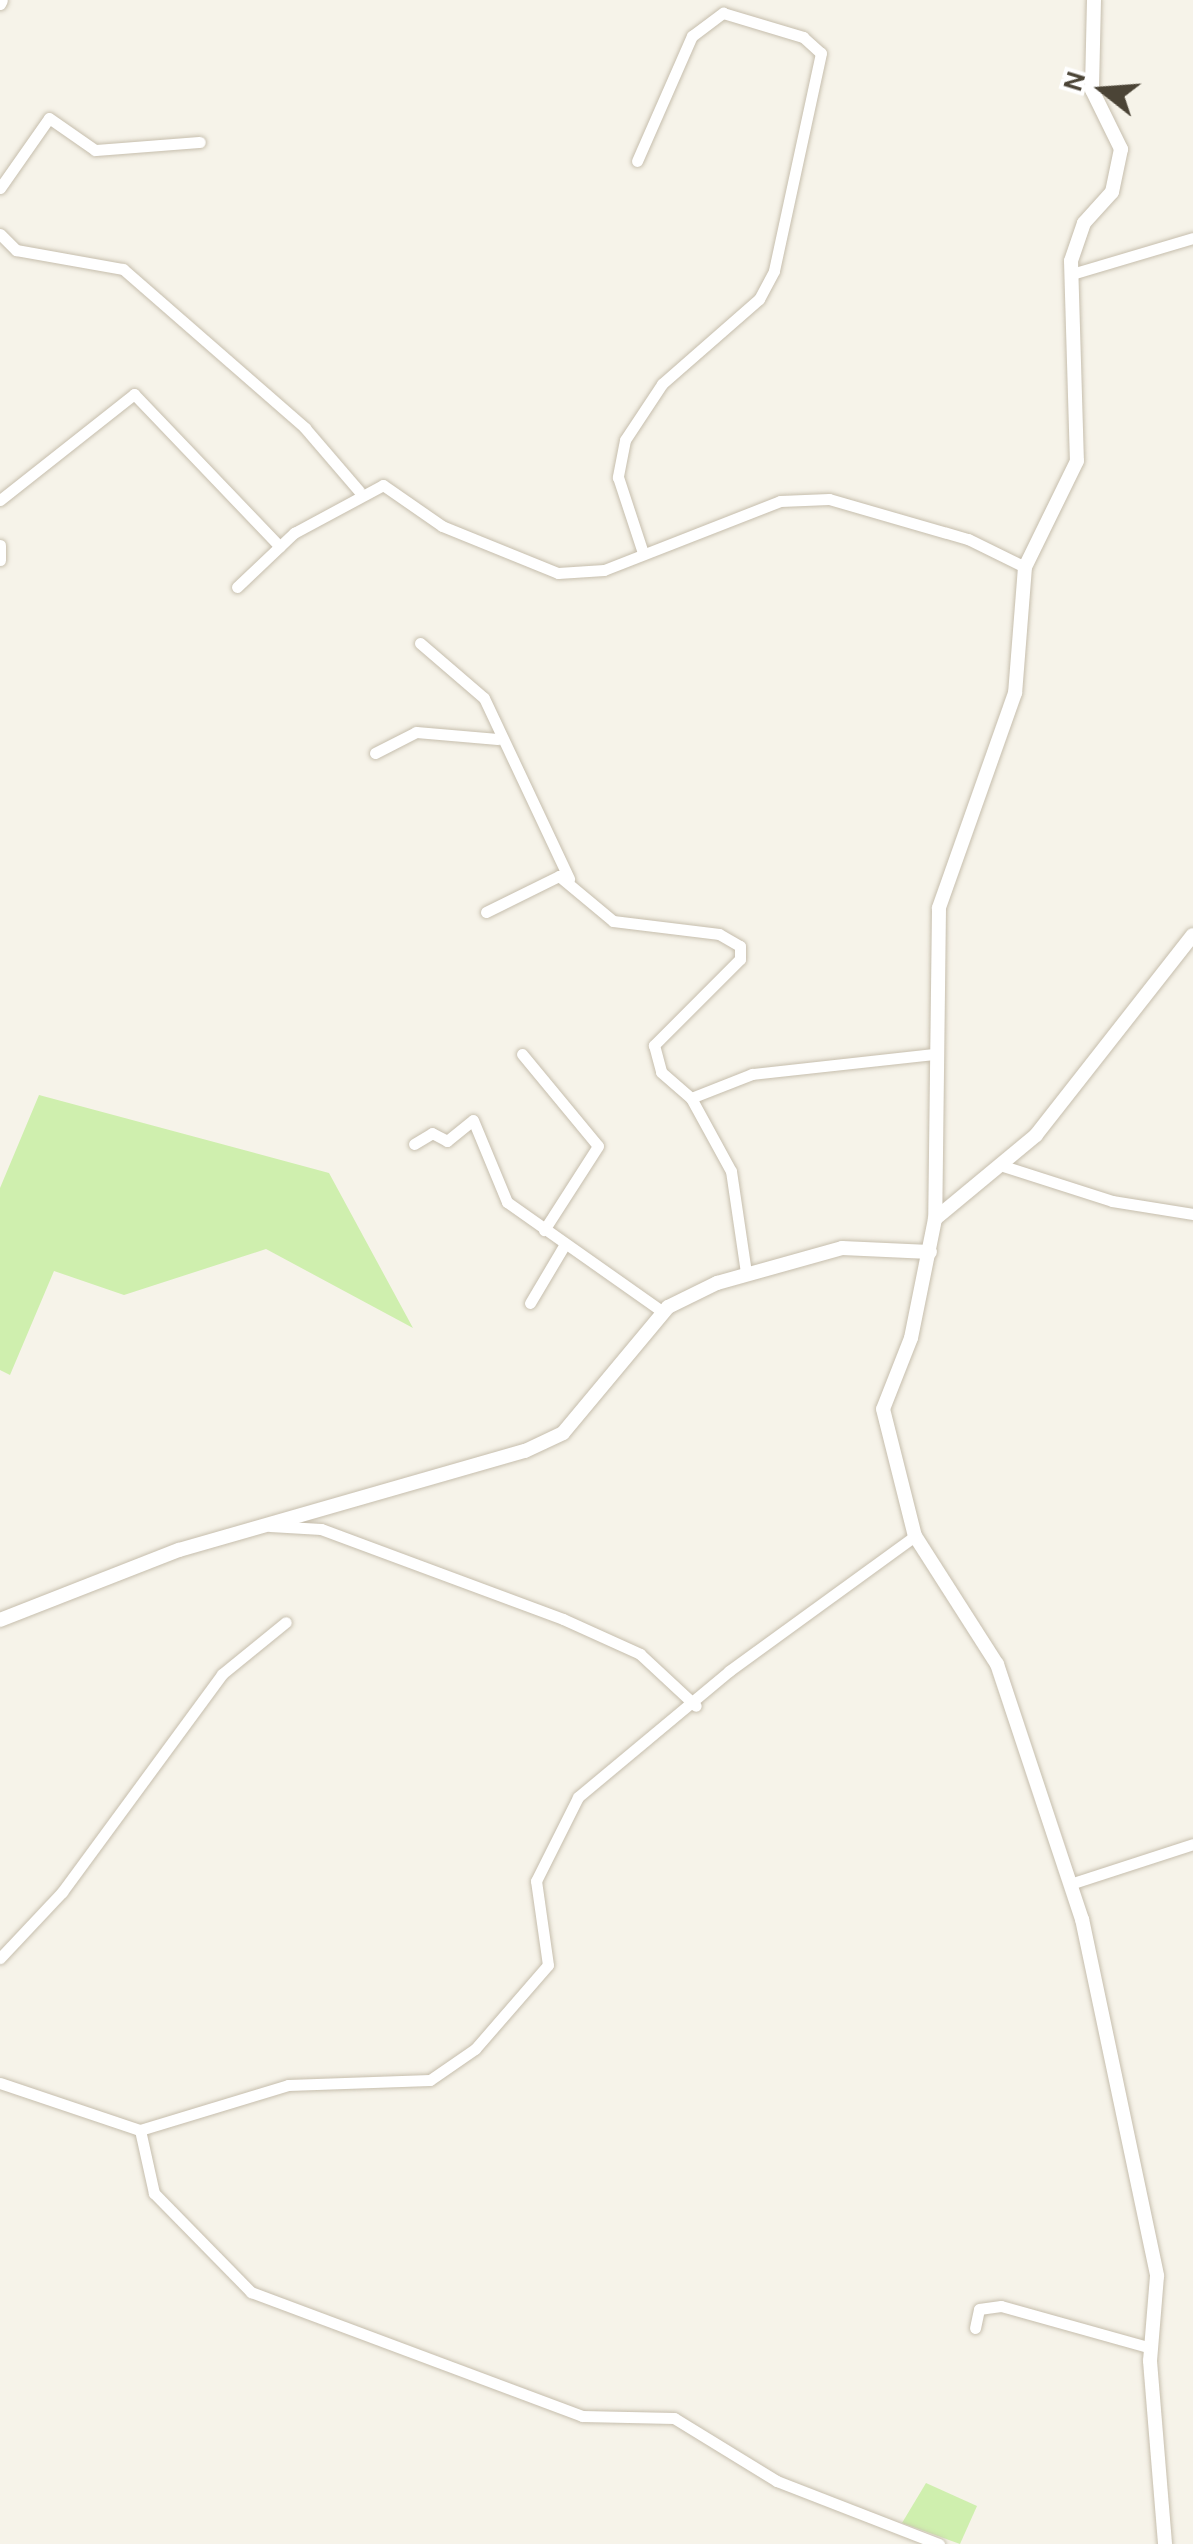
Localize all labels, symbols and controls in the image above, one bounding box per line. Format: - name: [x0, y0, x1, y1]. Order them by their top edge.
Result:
- north arrow: [1053, 40, 1153, 140]
- text: N: [1055, 67, 1093, 96]

